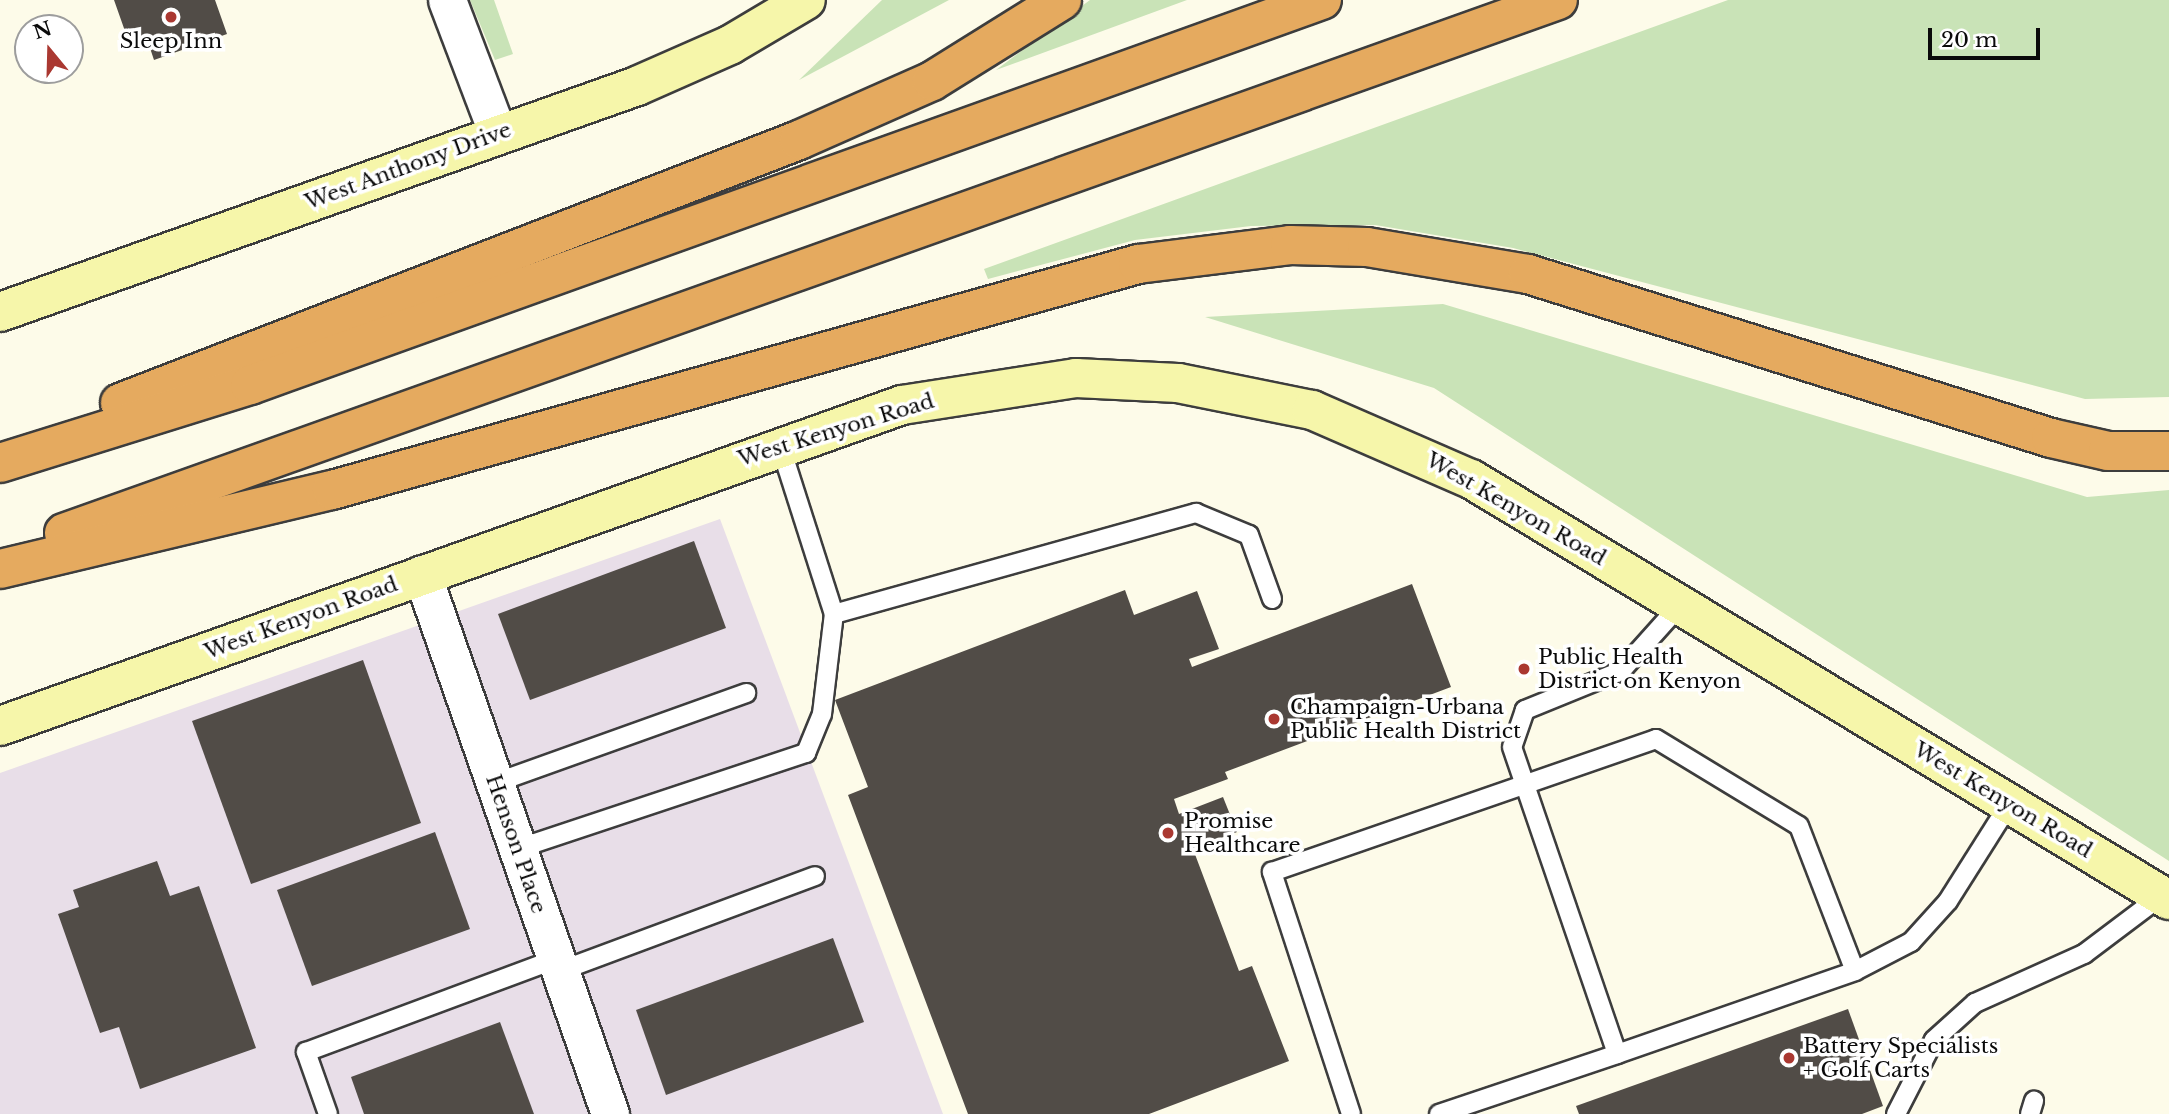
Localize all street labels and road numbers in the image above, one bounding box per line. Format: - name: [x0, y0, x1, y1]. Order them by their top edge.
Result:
- street label: West Anthony Drive: [301, 117, 515, 215]
- street label: West Kenyon Road: [735, 388, 937, 472]
- street label: West Kenyon Road: [1422, 447, 1610, 571]
- street label: West Kenyon Road: [201, 571, 401, 665]
- street label: West Kenyon Road: [1909, 737, 2097, 863]
- street label: Henson Place: [480, 771, 552, 917]

